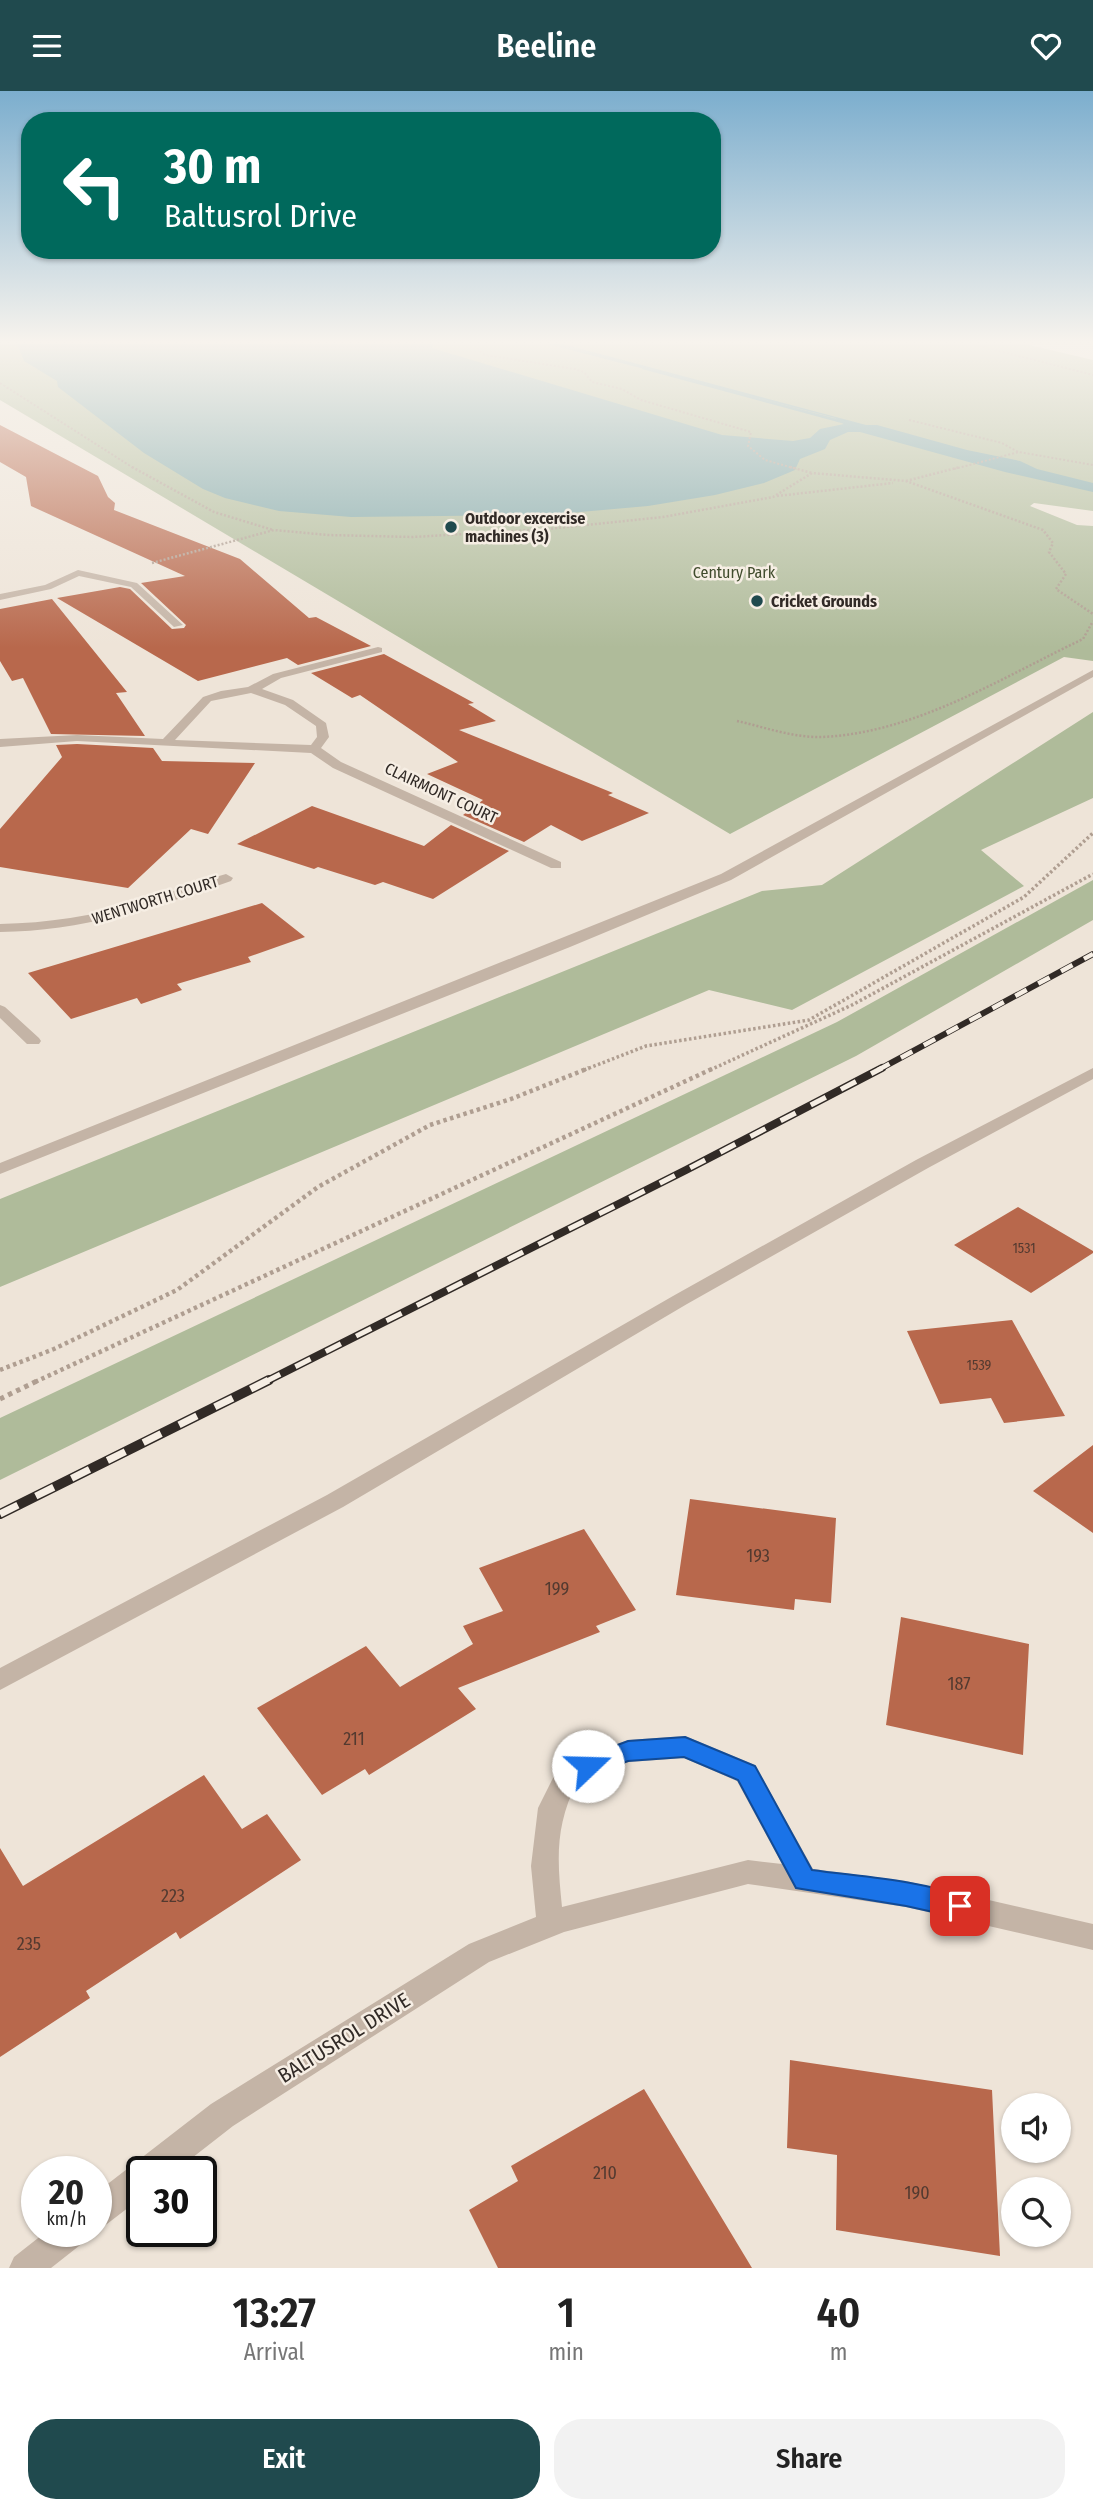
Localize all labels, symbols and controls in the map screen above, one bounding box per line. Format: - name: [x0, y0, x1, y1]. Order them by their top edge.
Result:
- icon: menu: [28, 27, 66, 65]
- text: Beeline: [497, 27, 596, 65]
- icon: heart: [1027, 27, 1065, 65]
- text: 30 m: [164, 137, 262, 196]
- icon: left: [49, 140, 140, 231]
- text: Baltusrol Drive: [164, 197, 357, 235]
- place label: Outdoor excercise machines (3): [465, 509, 585, 546]
- marker: Outdoor excercise machines (3): [443, 519, 459, 535]
- park label: Century Park: [693, 563, 776, 582]
- place label: Cricket Grounds: [771, 592, 877, 611]
- marker: Cricket Grounds: [749, 593, 765, 609]
- street label: CLAIRMONT COURT: [382, 759, 501, 828]
- street label: WENTWORTH COURT: [90, 872, 221, 928]
- house number: 1531: [1012, 1240, 1036, 1257]
- house number: 1539: [967, 1357, 992, 1374]
- house number: 193: [746, 1545, 770, 1567]
- house number: 199: [545, 1578, 569, 1600]
- house number: 187: [947, 1673, 971, 1695]
- house number: 211: [343, 1728, 365, 1750]
- position arrow: [551, 1729, 625, 1803]
- pin: [930, 1876, 990, 1936]
- house number: 223: [161, 1885, 185, 1907]
- icon: arrive: [941, 1887, 979, 1925]
- house number: 235: [17, 1933, 41, 1955]
- street label: BALTUSROL DRIVE: [273, 1987, 415, 2089]
- map controls: [1001, 2093, 1071, 2247]
- button: sound: [1001, 2093, 1071, 2163]
- speed limit sign: 30: [126, 2156, 217, 2247]
- house number: 210: [593, 2162, 617, 2184]
- text: 20: [49, 2171, 84, 2213]
- button: search: [1001, 2177, 1071, 2247]
- house number: 190: [904, 2182, 930, 2204]
- text: km/h: [46, 2208, 87, 2230]
- text: 13:27: [233, 2288, 316, 2338]
- text: 1: [557, 2288, 575, 2338]
- text: 40: [817, 2288, 860, 2338]
- text: Arrival: [244, 2338, 305, 2366]
- text: min: [548, 2338, 584, 2366]
- text: m: [830, 2338, 847, 2366]
- button: Exit: [28, 2419, 540, 2499]
- button: Share: [554, 2419, 1065, 2499]

